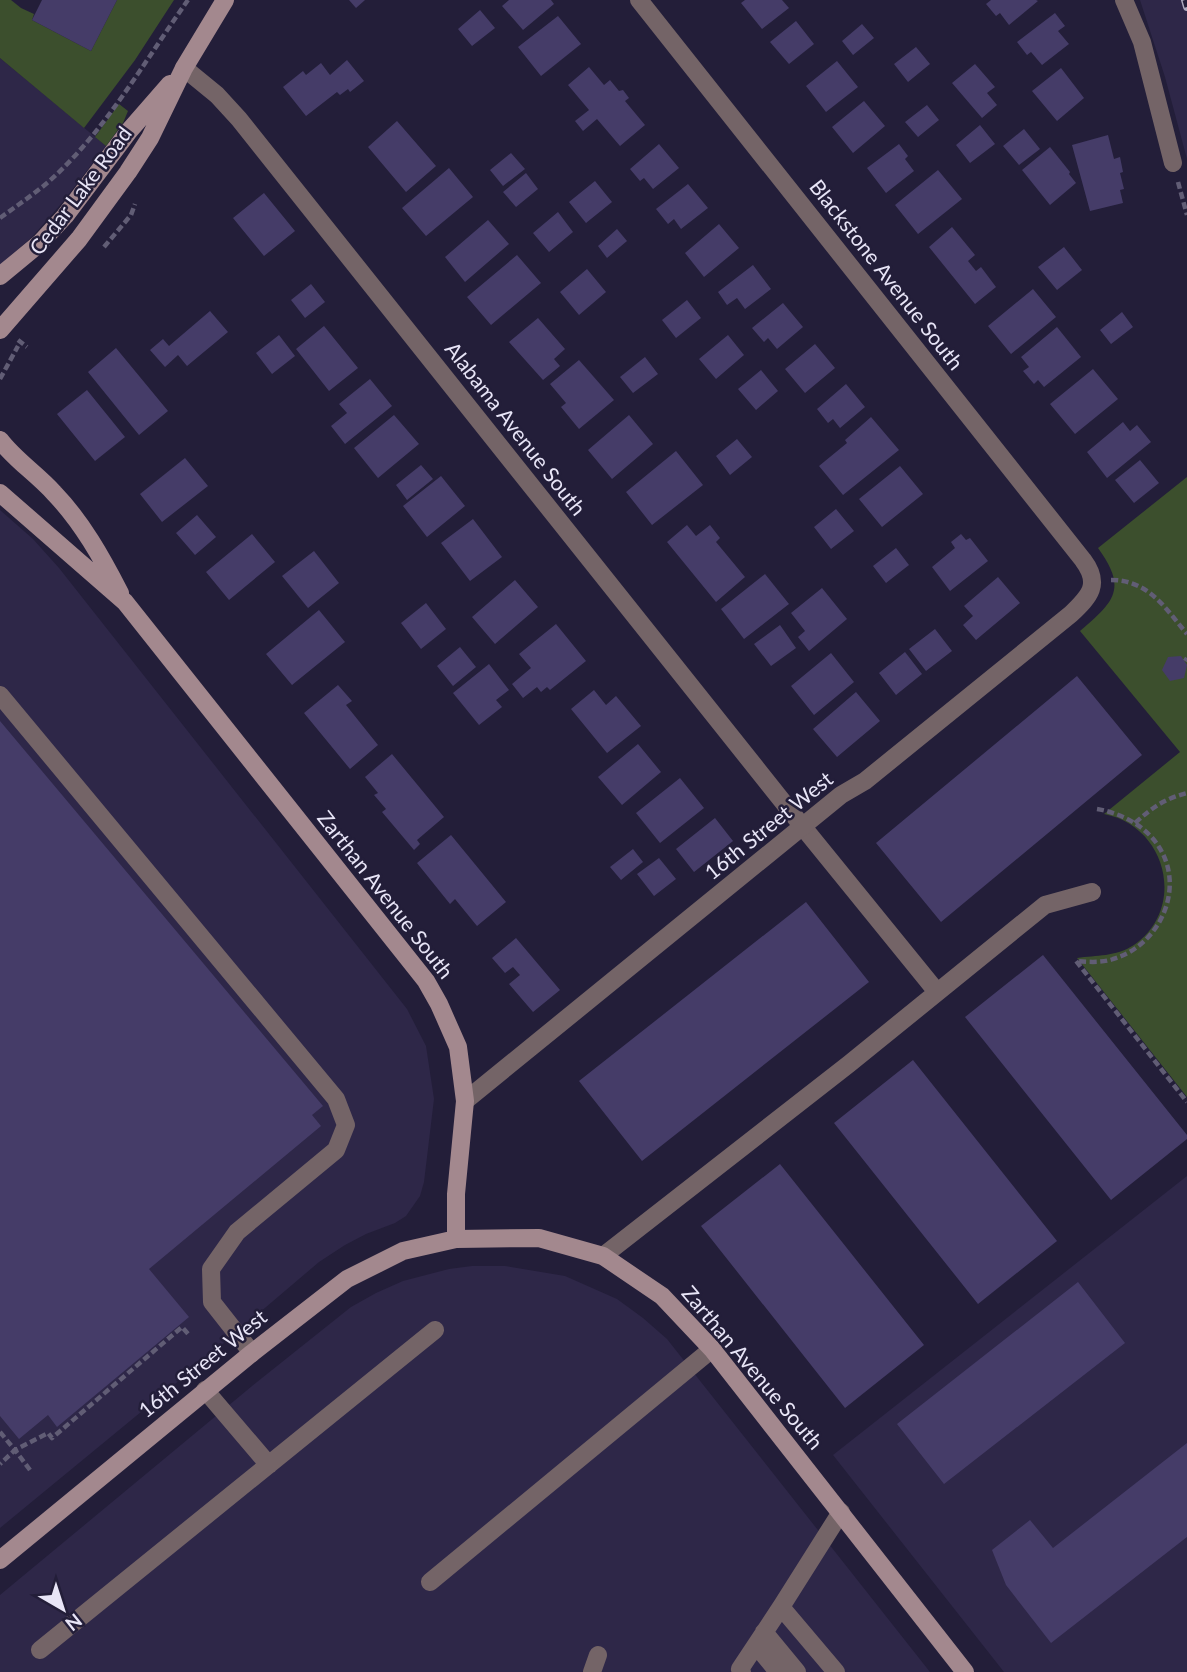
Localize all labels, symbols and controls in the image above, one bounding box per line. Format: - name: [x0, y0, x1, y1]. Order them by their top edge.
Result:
- street label: Cedar Lake Road: [23, 121, 136, 259]
- street label: Blackstone Avenue South: [805, 174, 969, 374]
- street label: Alabama Avenue South: [441, 336, 592, 520]
- street label: 16th Street West: [699, 765, 838, 884]
- street label: Zarthan Avenue South: [313, 805, 459, 983]
- street label: Zarthan Avenue South: [677, 1280, 829, 1454]
- street label: 16th Street West: [133, 1303, 272, 1422]
- north arrow: [28, 1574, 98, 1644]
- text: N: [61, 1609, 87, 1636]

